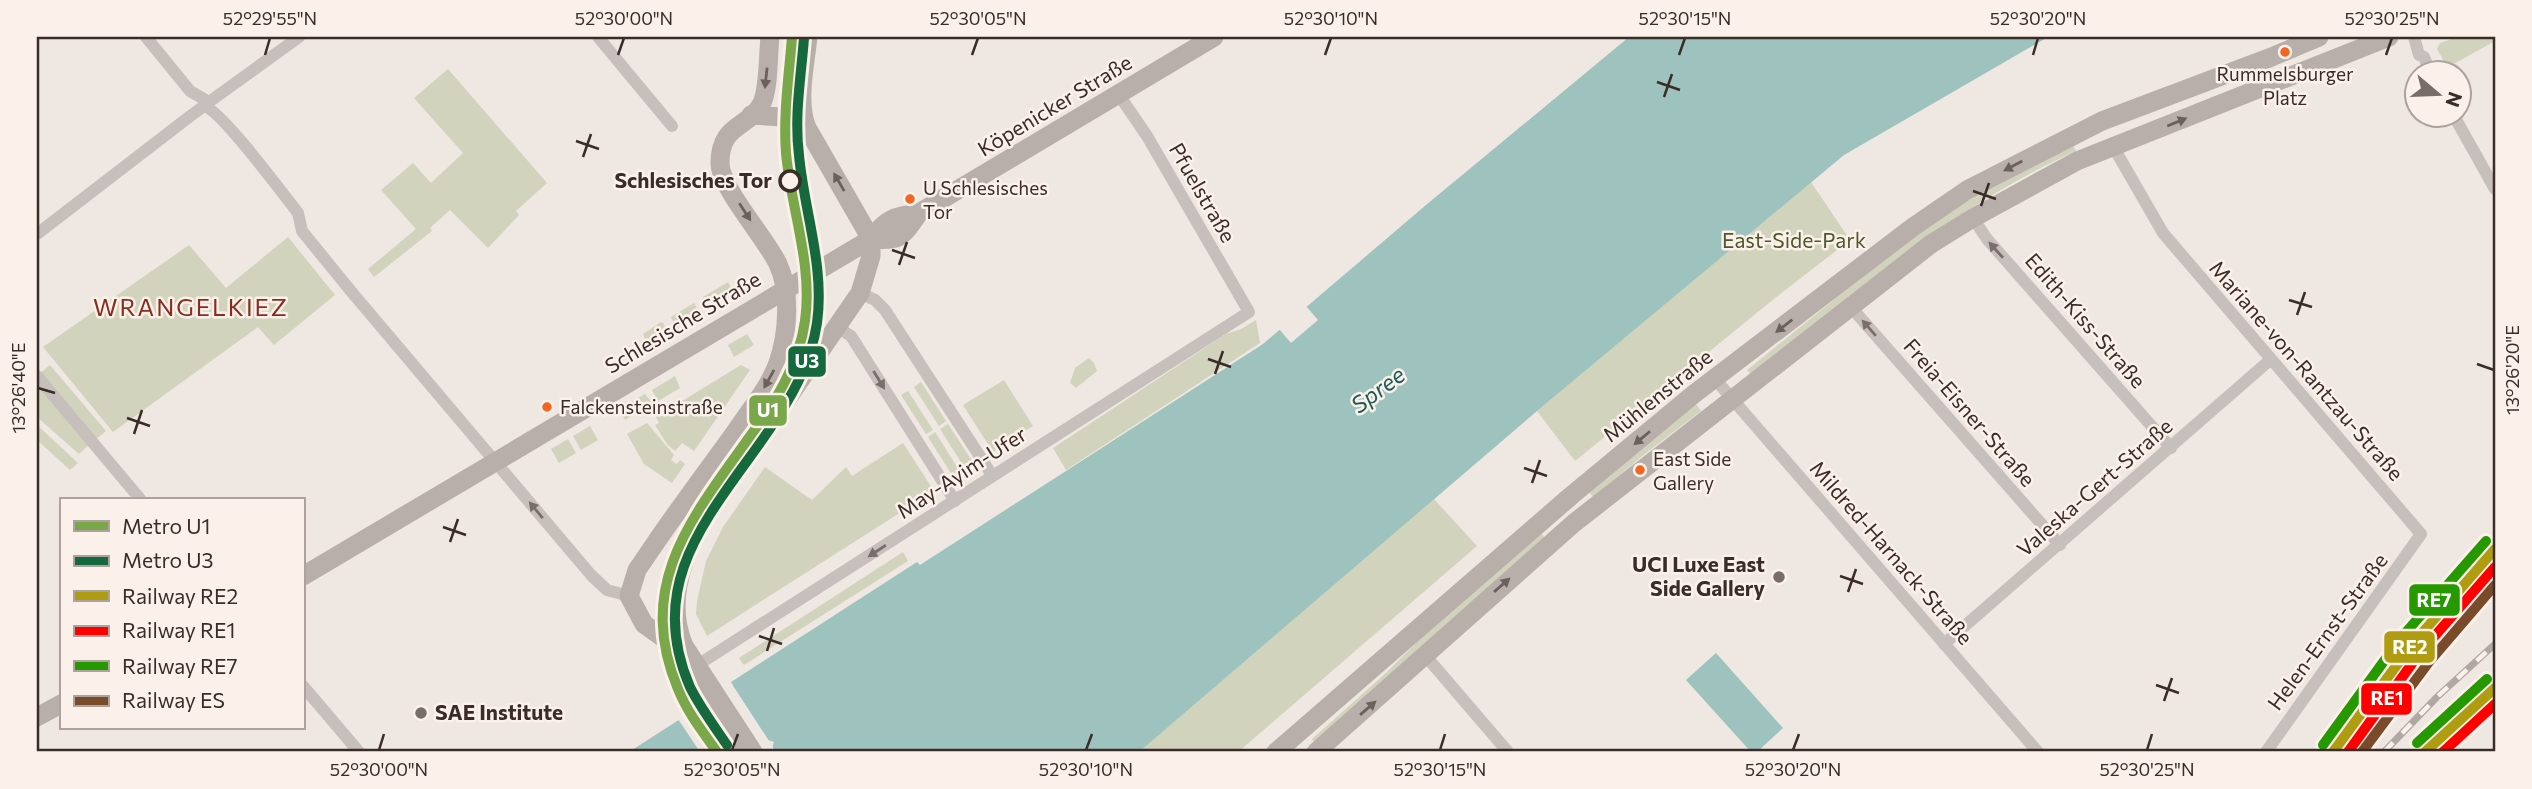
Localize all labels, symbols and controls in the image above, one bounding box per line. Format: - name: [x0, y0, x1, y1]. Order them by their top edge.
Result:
- text: 52°29'55"N: [223, 7, 317, 29]
- text: 52°30'00"N: [575, 7, 673, 29]
- text: 52°30'05"N: [930, 7, 1026, 29]
- text: 52°30'10"N: [1284, 7, 1378, 29]
- text: 52°30'15"N: [1639, 7, 1731, 29]
- text: 52°30'20"N: [1990, 7, 2086, 29]
- text: 52°30'25"N: [2344, 7, 2440, 29]
- marker: Rummelsburger Platz: [2278, 45, 2292, 59]
- street label: Köpenicker Straße: [973, 49, 1136, 161]
- north arrow: [2402, 60, 2472, 130]
- place label: Rummelsburger Platz: [2216, 62, 2354, 109]
- one-way arrow: [760, 67, 771, 89]
- text: N: [2441, 89, 2468, 110]
- one-way arrow: [2167, 117, 2188, 128]
- street label: Pfuelstraße: [1165, 138, 1242, 246]
- one-way arrow: [2004, 160, 2023, 172]
- place label: Schlesisches Tor: [614, 167, 772, 192]
- marker: Schlesisches Tor: [779, 170, 801, 192]
- one-way arrow: [833, 173, 845, 192]
- place label: U Schlesisches Tor: [923, 176, 1048, 223]
- marker: U Schlesisches Tor: [903, 192, 917, 206]
- one-way arrow: [738, 203, 752, 221]
- park label: East-Side-Park: [1722, 227, 1866, 252]
- one-way arrow: [1988, 241, 2004, 259]
- street label: Edith-Kiss-Straße: [2021, 247, 2152, 393]
- street label: Mariane-von-Rantzau-Straße: [2205, 255, 2409, 485]
- street label: Schlesische Straße: [600, 265, 764, 378]
- district label: WRANGELKIEZ: [93, 292, 289, 321]
- one-way arrow: [1775, 318, 1793, 333]
- one-way arrow: [1861, 319, 1877, 337]
- text: 13°26'20"E: [2501, 325, 2523, 415]
- street label: Freia-Eisner-Straße: [1899, 333, 2041, 491]
- text: 13°26'40"E: [7, 343, 29, 433]
- street label: Mühlenstraße: [1597, 343, 1717, 447]
- line badge: U3: [787, 345, 827, 378]
- text: U3: [795, 349, 819, 372]
- water label: Spree: [1345, 360, 1410, 418]
- one-way arrow: [763, 370, 775, 389]
- one-way arrow: [872, 371, 885, 390]
- line badge: U1: [748, 394, 788, 427]
- place label: Falckensteinstraße: [560, 395, 723, 418]
- text: U1: [757, 398, 779, 421]
- marker: Falckensteinstraße: [540, 400, 554, 414]
- street label: Valeska-Gert-Straße: [2011, 413, 2177, 561]
- street label: May-Ayim-Ufer: [892, 420, 1031, 523]
- one-way arrow: [1633, 430, 1651, 446]
- place label: East Side Gallery: [1653, 447, 1731, 494]
- street label: Mildred-Harnack-Straße: [1806, 455, 1979, 649]
- marker: East Side Gallery: [1633, 463, 1647, 477]
- legend: [60, 498, 304, 730]
- one-way arrow: [529, 501, 544, 519]
- text: Metro U1: [122, 513, 211, 538]
- one-way arrow: [867, 545, 887, 558]
- text: Metro U3: [122, 547, 214, 572]
- street label: Helen-Ernst-Straße: [2262, 548, 2392, 714]
- place label: UCI Luxe East Side Gallery: [1632, 551, 1765, 600]
- marker: UCI Luxe East Side Gallery: [1771, 569, 1787, 585]
- one-way arrow: [1493, 578, 1510, 594]
- text: Railway RE2: [122, 583, 238, 608]
- line badge: RE7: [2408, 583, 2461, 617]
- text: RE7: [2417, 588, 2451, 611]
- text: Railway RE1: [122, 617, 235, 642]
- line badge: RE2: [2383, 630, 2436, 664]
- text: RE2: [2392, 635, 2428, 658]
- text: Railway RE7: [122, 653, 238, 678]
- line badge: RE1: [2360, 682, 2413, 716]
- text: RE1: [2370, 686, 2404, 709]
- text: Railway ES: [122, 687, 225, 712]
- place label: SAE Institute: [435, 699, 563, 724]
- one-way arrow: [1359, 701, 1376, 716]
- marker: SAE Institute: [413, 705, 429, 721]
- text: 52°30'00"N: [330, 758, 428, 780]
- text: 52°30'05"N: [684, 758, 780, 780]
- text: 52°30'10"N: [1039, 758, 1133, 780]
- text: 52°30'15"N: [1394, 758, 1486, 780]
- text: 52°30'20"N: [1745, 758, 1841, 780]
- text: 52°30'25"N: [2099, 758, 2195, 780]

